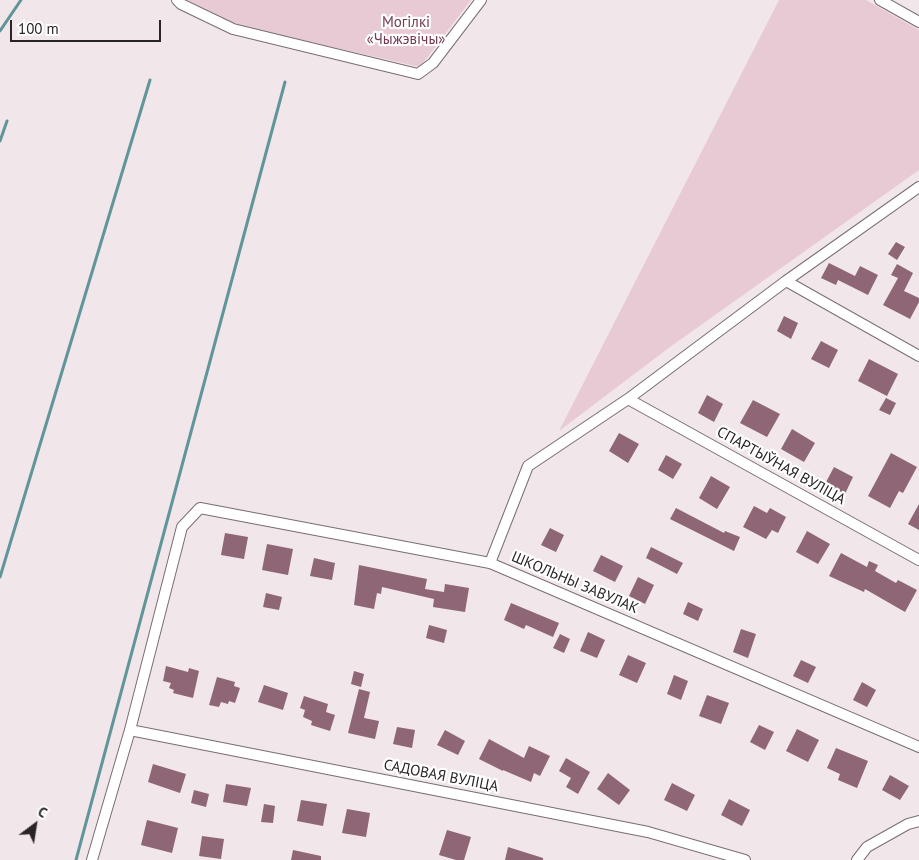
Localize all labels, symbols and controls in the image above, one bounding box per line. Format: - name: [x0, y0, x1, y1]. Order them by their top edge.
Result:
- scale bar: [12, 10, 164, 42]
- park label: Могілкі «Чыжэвічы»: [367, 14, 445, 49]
- text: 100 m: [18, 19, 59, 38]
- street label: СПАРТЫЎНАЯ ВУЛІЦА: [714, 423, 848, 509]
- street label: ШКОЛЬНЫ ЗАВУЛАК: [509, 548, 641, 618]
- street label: САДОВАЯ ВУЛІЦА: [382, 756, 500, 796]
- north arrow: [10, 800, 60, 850]
- text: С: [35, 802, 51, 822]

